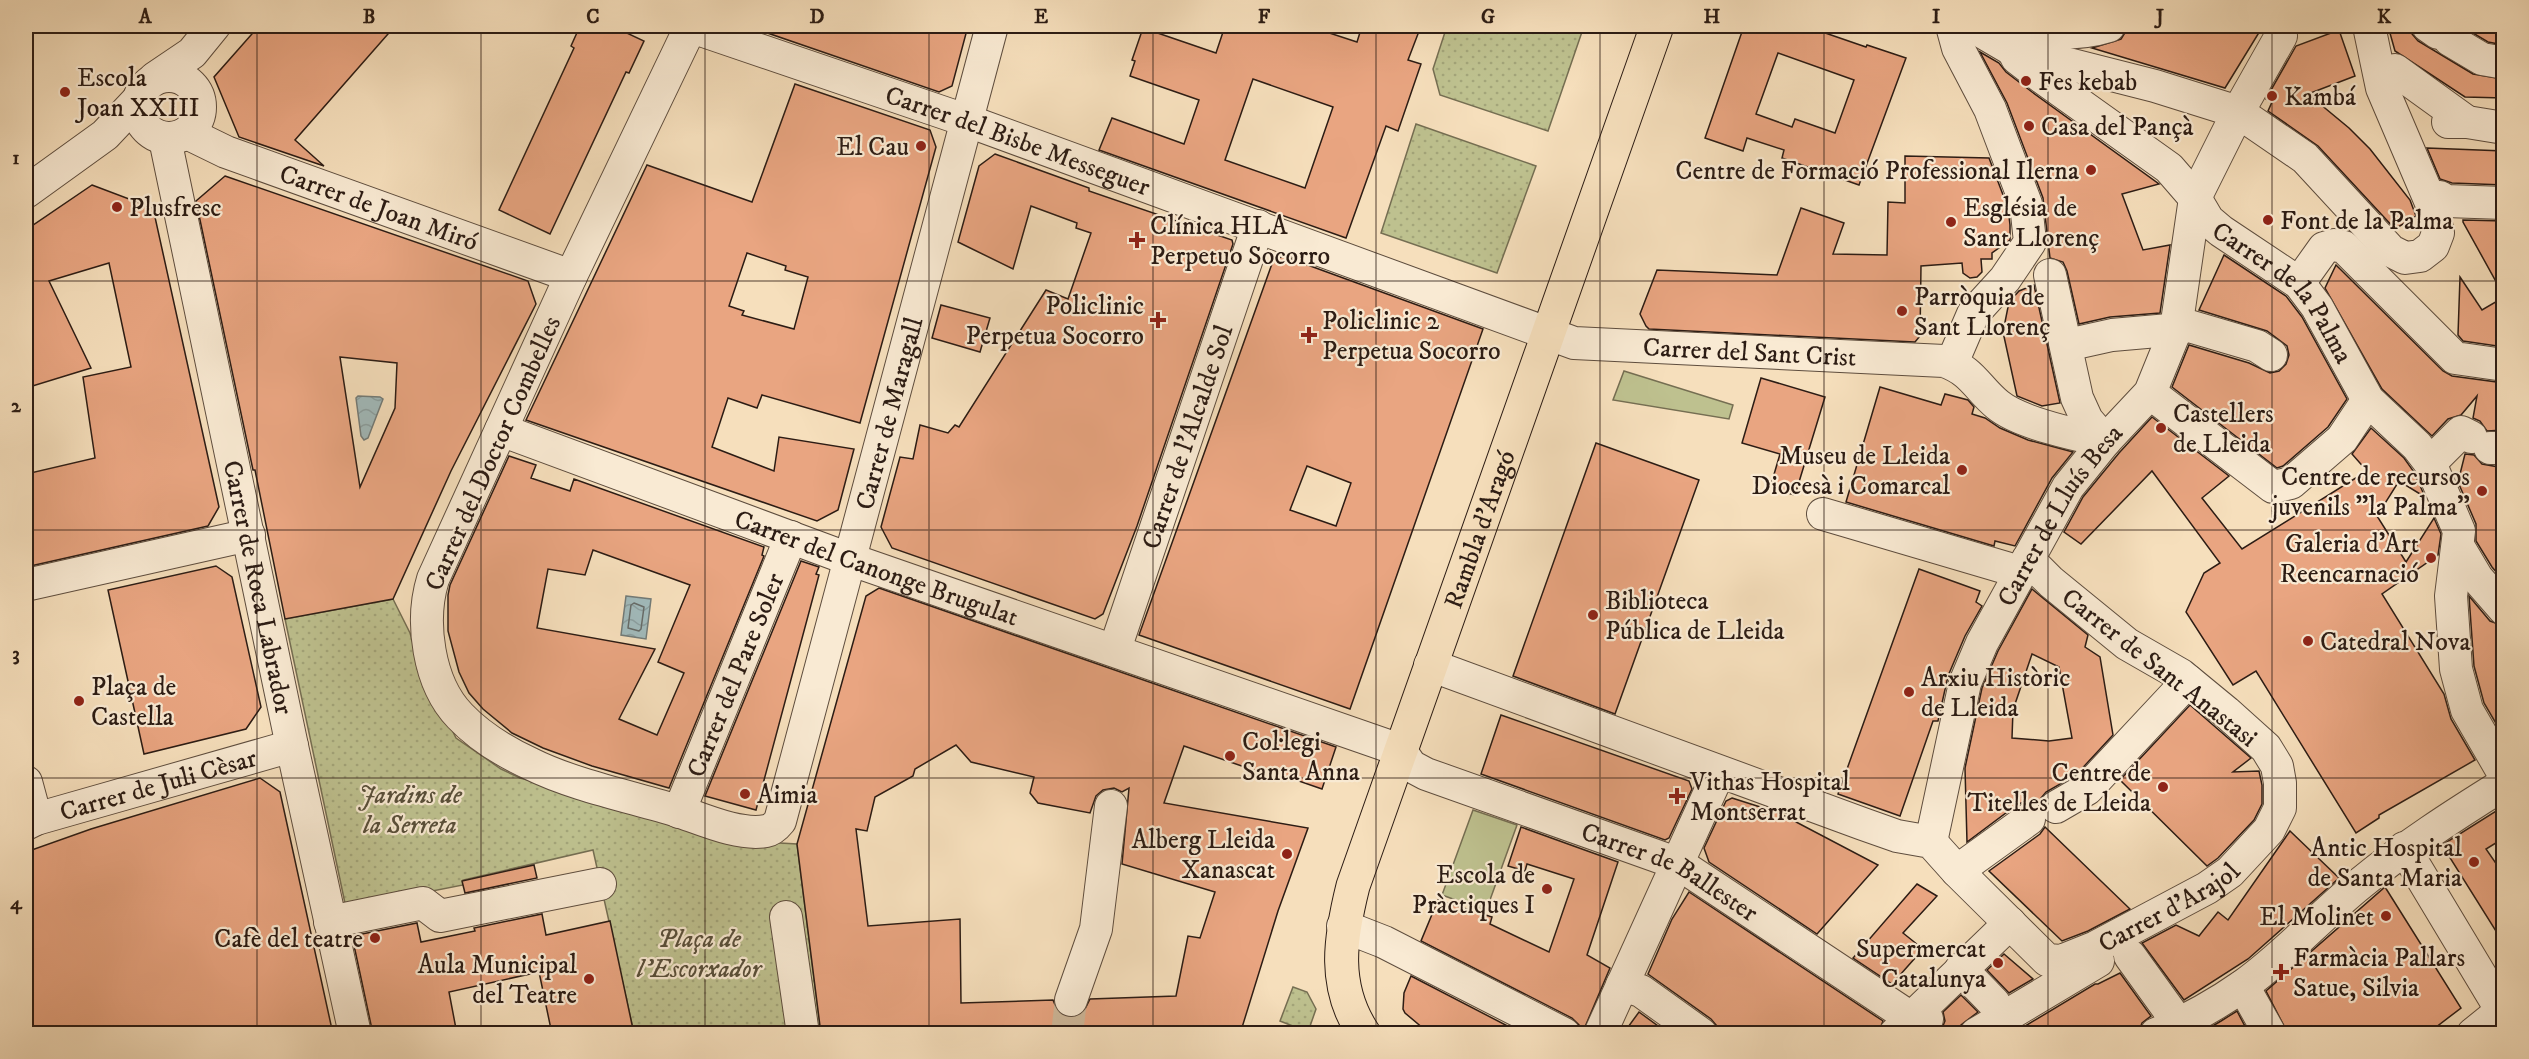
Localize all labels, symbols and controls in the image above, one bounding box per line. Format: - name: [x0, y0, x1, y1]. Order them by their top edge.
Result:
- text: A: [138, 5, 153, 30]
- text: B: [363, 5, 375, 30]
- text: C: [586, 5, 600, 30]
- text: D: [810, 5, 825, 30]
- text: E: [1034, 5, 1048, 30]
- text: F: [1258, 5, 1271, 30]
- text: G: [1481, 5, 1495, 30]
- text: H: [1704, 5, 1721, 30]
- text: I: [1932, 5, 1940, 30]
- text: J: [2154, 5, 2164, 30]
- text: K: [2377, 5, 2392, 30]
- place label: Escola Joan XXIII: [75, 62, 200, 125]
- place label: Fes kebab: [2038, 66, 2137, 99]
- marker: Fes kebab: [2019, 74, 2033, 88]
- street label: Carrer del Bisbe Messeguer: [880, 79, 1155, 204]
- place label: Kambá: [2284, 81, 2356, 114]
- marker: Escola Joan XXIII: [58, 85, 72, 99]
- marker: Kambá: [2265, 89, 2279, 103]
- place label: Casa del Pançà: [2041, 111, 2194, 144]
- marker: Casa del Pançà: [2022, 119, 2036, 133]
- place label: El Cau: [836, 131, 909, 164]
- marker: El Cau: [914, 139, 928, 153]
- text: 1: [12, 146, 20, 171]
- place label: Centre de Formació Professional Ilerna: [1675, 155, 2079, 188]
- street label: Carrer de Joan Miró: [275, 158, 482, 259]
- marker: Centre de Formació Professional Ilerna: [2084, 163, 2098, 177]
- place label: Plusfresc: [129, 192, 222, 225]
- place label: Església de Sant Llorenç: [1963, 192, 2100, 255]
- marker: Plusfresc: [110, 200, 124, 214]
- place label: Font de la Palma: [2280, 205, 2453, 238]
- place label: Clínica HLA Perpetuo Socorro: [1150, 210, 1330, 273]
- marker: Font de la Palma: [2261, 213, 2275, 227]
- marker: Església de Sant Llorenç: [1944, 215, 1958, 229]
- street label: Carrer de la Palma: [2205, 215, 2360, 370]
- marker: Clínica HLA Perpetuo Socorro: [1128, 231, 1146, 249]
- place label: Parròquia de Sant Llorenç: [1914, 281, 2051, 344]
- place label: Policlinic Perpetua Socorro: [965, 290, 1144, 353]
- marker: Parròquia de Sant Llorenç: [1895, 304, 1909, 318]
- place label: Policlinic 2 Perpetua Socorro: [1322, 305, 1501, 368]
- street label: Carrer del Doctor Combelles: [418, 311, 569, 596]
- marker: Policlinic Perpetua Socorro: [1149, 311, 1167, 329]
- street label: Carrer de Maragall: [849, 314, 932, 514]
- street label: Carrer de l'Alcalde Sol: [1135, 321, 1241, 554]
- marker: Policlinic 2 Perpetua Socorro: [1300, 326, 1318, 344]
- street label: Carrer del Sant Crist: [1642, 331, 1857, 375]
- text: 2: [11, 394, 22, 419]
- place label: Castellers de Lleida: [2173, 398, 2274, 461]
- street label: Carrer de Lluís Besa: [1990, 418, 2130, 613]
- marker: Castellers de Lleida: [2154, 421, 2168, 435]
- place label: Museu de Lleida Diocesà i Comarcal: [1752, 440, 1950, 503]
- street label: Rambla d'Aragó: [1437, 446, 1524, 613]
- street label: Carrer de Roca Labrador: [215, 458, 300, 718]
- place label: Centre de recursos juvenils "la Palma": [2268, 461, 2470, 524]
- marker: Museu de Lleida Diocesà i Comarcal: [1955, 463, 1969, 477]
- marker: Centre de recursos juvenils "la Palma": [2475, 484, 2489, 498]
- street label: Carrer del Canonge Brugulat: [730, 503, 1022, 634]
- place label: Galeria d'Art Reencarnació: [2280, 528, 2419, 591]
- marker: Galeria d'Art Reencarnació: [2424, 551, 2438, 565]
- street label: Carrer del Pare Soler: [680, 568, 793, 782]
- street label: Carrer de Sant Anastasi: [2054, 581, 2264, 755]
- place label: Biblioteca Pública de Lleida: [1605, 585, 1785, 648]
- marker: Biblioteca Pública de Lleida: [1586, 608, 1600, 622]
- place label: Catedral Nova: [2320, 626, 2470, 659]
- marker: Catedral Nova: [2301, 634, 2315, 648]
- text: 3: [12, 642, 20, 667]
- place label: Arxiu Històric de Lleida: [1921, 662, 2070, 725]
- place label: Plaça de Castella: [91, 671, 176, 734]
- marker: Arxiu Històric de Lleida: [1902, 685, 1916, 699]
- marker: Plaça de Castella: [72, 694, 86, 708]
- place label: Col·legi Santa Anna: [1242, 726, 1360, 789]
- street label: Carrer de Juli Cèsar: [56, 742, 261, 829]
- marker: Col·legi Santa Anna: [1223, 749, 1237, 763]
- place label: Centre de Titelles de Lleida: [1968, 757, 2151, 820]
- place label: Vithas Hospital Montserrat: [1689, 766, 1850, 829]
- park label: Jardins de la Serreta: [358, 779, 463, 842]
- place label: Aimia: [757, 779, 818, 812]
- marker: Centre de Titelles de Lleida: [2156, 780, 2170, 794]
- marker: Aimia: [738, 787, 752, 801]
- marker: Vithas Hospital Montserrat: [1668, 787, 1686, 805]
- street label: Carrer de Ballester: [1576, 816, 1764, 930]
- place label: Alberg Lleida Xanascat: [1131, 824, 1275, 887]
- place label: Antic Hospital de Santa Maria: [2307, 832, 2462, 895]
- marker: Alberg Lleida Xanascat: [1280, 847, 1294, 861]
- marker: Antic Hospital de Santa Maria: [2467, 855, 2481, 869]
- street label: Carrer d'Arajol: [2093, 856, 2248, 961]
- place label: Escola de Pràctiques I: [1412, 859, 1535, 922]
- marker: Escola de Pràctiques I: [1540, 882, 1554, 896]
- text: 4: [10, 891, 23, 916]
- place label: El Molinet: [2259, 901, 2374, 934]
- marker: El Molinet: [2379, 909, 2393, 923]
- place label: Cafè del teatre: [214, 923, 363, 956]
- park label: Plaça de l'Escorxador: [636, 923, 763, 986]
- marker: Cafè del teatre: [368, 931, 382, 945]
- place label: Supermercat Catalunya: [1856, 933, 1986, 996]
- place label: Farmàcia Pallars Satue, Silvia: [2293, 942, 2465, 1005]
- place label: Aula Municipal del Teatre: [417, 949, 577, 1012]
- marker: Supermercat Catalunya: [1991, 956, 2005, 970]
- marker: Farmàcia Pallars Satue, Silvia: [2274, 965, 2288, 979]
- marker: Aula Municipal del Teatre: [582, 972, 596, 986]

